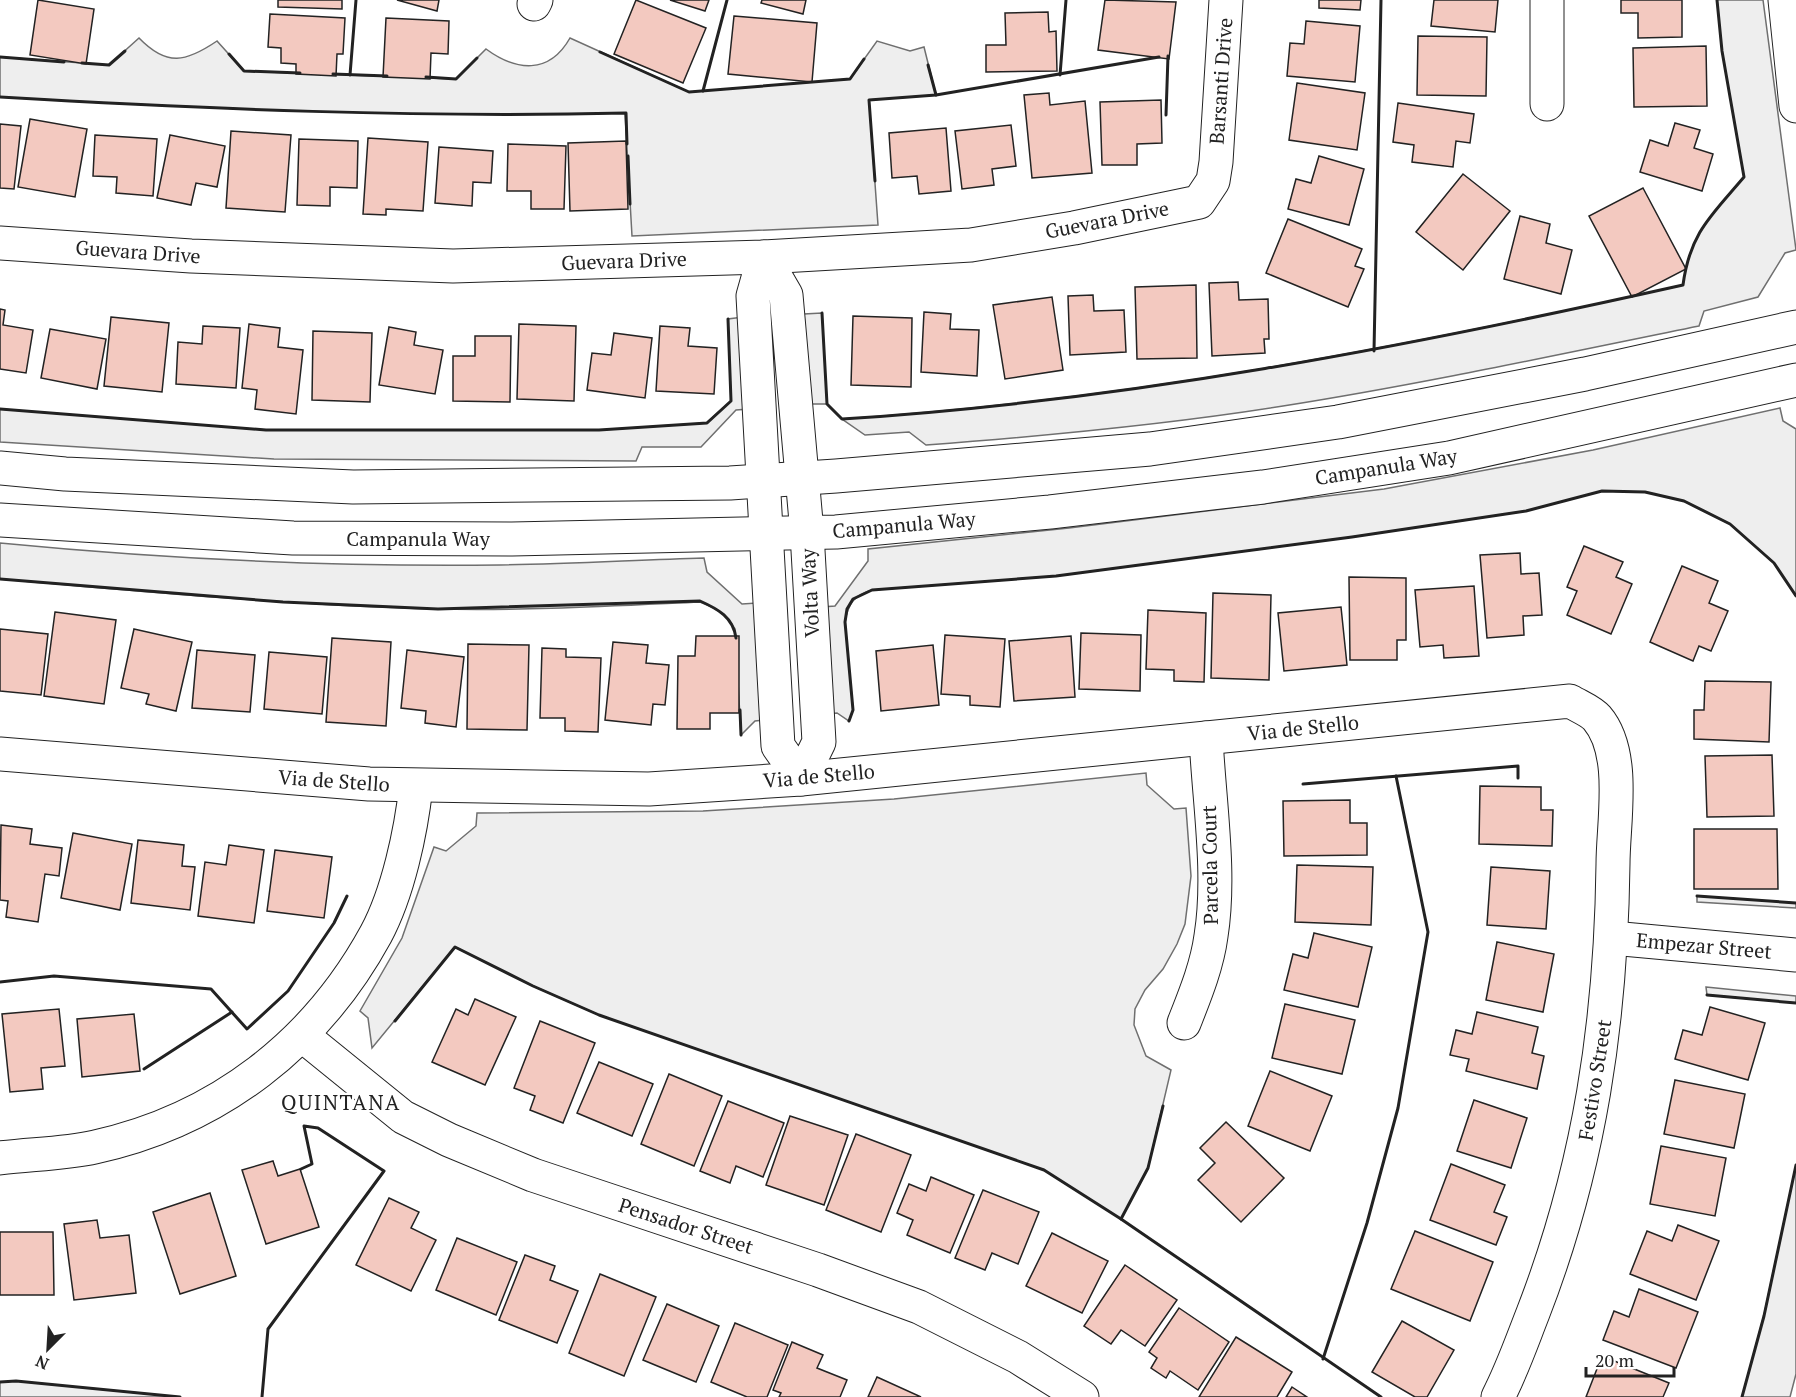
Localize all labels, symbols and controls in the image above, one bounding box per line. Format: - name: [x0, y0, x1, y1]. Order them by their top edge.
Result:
- street label: Barsanti Drive: [1203, 17, 1238, 145]
- street label: Guevara Drive: [1043, 194, 1171, 245]
- street label: Guevara Drive: [74, 234, 202, 269]
- street label: Guevara Drive: [561, 245, 687, 276]
- street label: Campanula Way: [1313, 442, 1460, 491]
- street label: Campanula Way: [831, 505, 978, 544]
- street label: Campanula Way: [346, 525, 491, 552]
- street label: Volta Way: [794, 547, 825, 638]
- street label: Via de Stello: [1246, 708, 1360, 747]
- street label: Via de Stello: [762, 757, 876, 794]
- street label: Via de Stello: [277, 763, 391, 798]
- street label: Parcela Court: [1195, 804, 1224, 925]
- street label: Empezar Street: [1635, 926, 1773, 965]
- street label: Festivo Street: [1572, 1017, 1617, 1142]
- district label: QUINTANA: [281, 1088, 401, 1116]
- street label: Pensador Street: [615, 1191, 757, 1260]
- north arrow: [18, 1319, 78, 1379]
- scale bar: [1586, 1340, 1674, 1378]
- text: 20 m: [1595, 1348, 1635, 1372]
- text: N: [32, 1350, 52, 1375]

